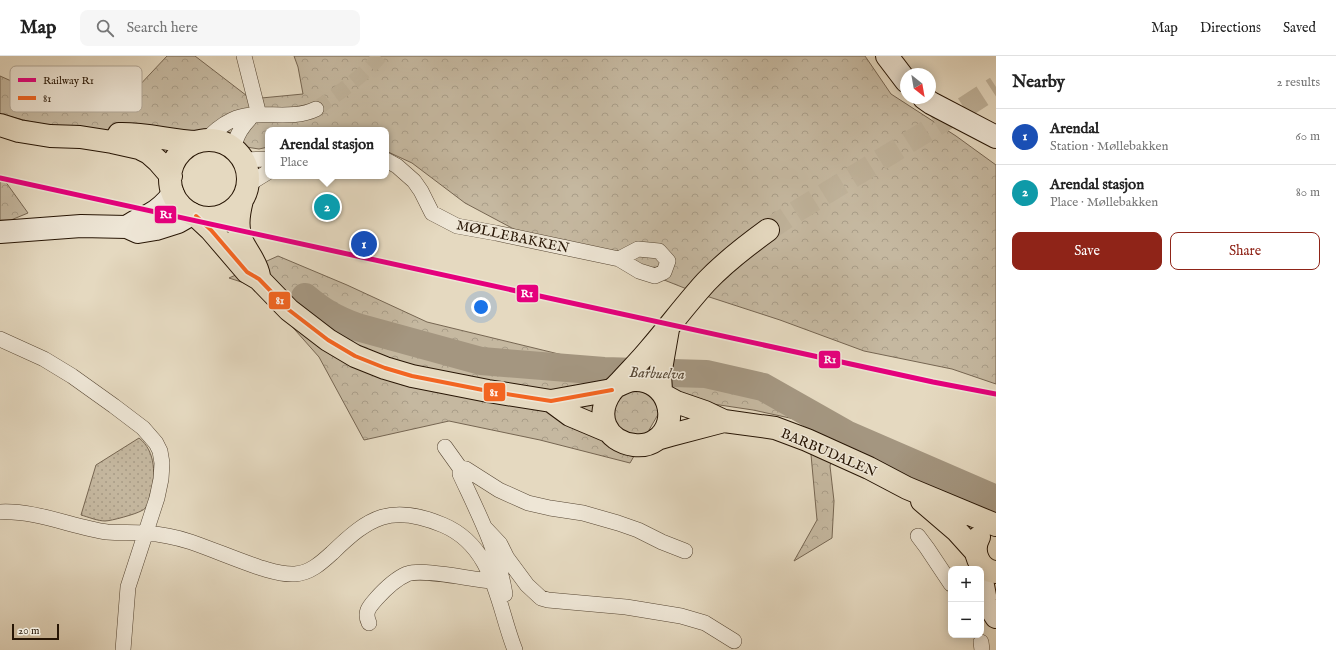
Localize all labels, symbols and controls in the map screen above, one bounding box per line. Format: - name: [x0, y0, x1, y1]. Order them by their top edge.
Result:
- search box: [80, 10, 360, 46]
- text: Map: [20, 16, 56, 40]
- icon: search: [94, 17, 116, 39]
- text: Search here: [126, 18, 198, 37]
- text: Map: [1151, 19, 1178, 37]
- text: Directions: [1200, 19, 1261, 37]
- text: Saved: [1283, 19, 1316, 37]
- legend: [10, 66, 142, 112]
- north arrow: [900, 68, 936, 104]
- text: Nearby: [1012, 72, 1065, 93]
- text: Railway R1: [43, 74, 94, 88]
- text: 2 results: [1276, 74, 1320, 91]
- text: 81: [43, 92, 51, 106]
- text: Arendal: [1050, 119, 1099, 138]
- popup: [265, 127, 389, 179]
- text: 1: [1023, 128, 1027, 145]
- text: 60 m: [1295, 128, 1320, 145]
- text: Arendal stasjon: [280, 135, 374, 154]
- text: Station · Møllebakken: [1050, 138, 1168, 155]
- text: Place: [280, 154, 308, 171]
- text: Arendal stasjon: [1050, 175, 1144, 194]
- text: 2: [1022, 184, 1028, 201]
- text: 80 m: [1296, 184, 1320, 201]
- pin: 2: [314, 192, 340, 222]
- text: Place · Møllebakken: [1050, 194, 1158, 211]
- line badge: R1: [154, 205, 177, 224]
- text: R1: [160, 208, 172, 222]
- street label: MØLLEBAKKEN: [455, 216, 571, 258]
- pin: 1: [351, 229, 377, 259]
- button: Save: [1012, 232, 1162, 270]
- button: Share: [1170, 232, 1320, 270]
- line badge: R1: [516, 284, 539, 303]
- text: R1: [521, 287, 533, 301]
- line badge: 81: [268, 291, 291, 310]
- text: 81: [276, 294, 284, 308]
- your location: [471, 297, 491, 317]
- line badge: R1: [818, 350, 841, 369]
- text: R1: [824, 353, 836, 367]
- water label: Barbuelva: [629, 363, 686, 384]
- line badge: 81: [483, 382, 506, 402]
- text: 81: [490, 386, 498, 400]
- street label: BARBUDALEN: [778, 425, 879, 481]
- map controls: [948, 566, 984, 638]
- button: +: [948, 566, 984, 602]
- button: −: [948, 602, 984, 638]
- scale bar: [12, 622, 59, 641]
- text: 20 m: [18, 624, 39, 638]

